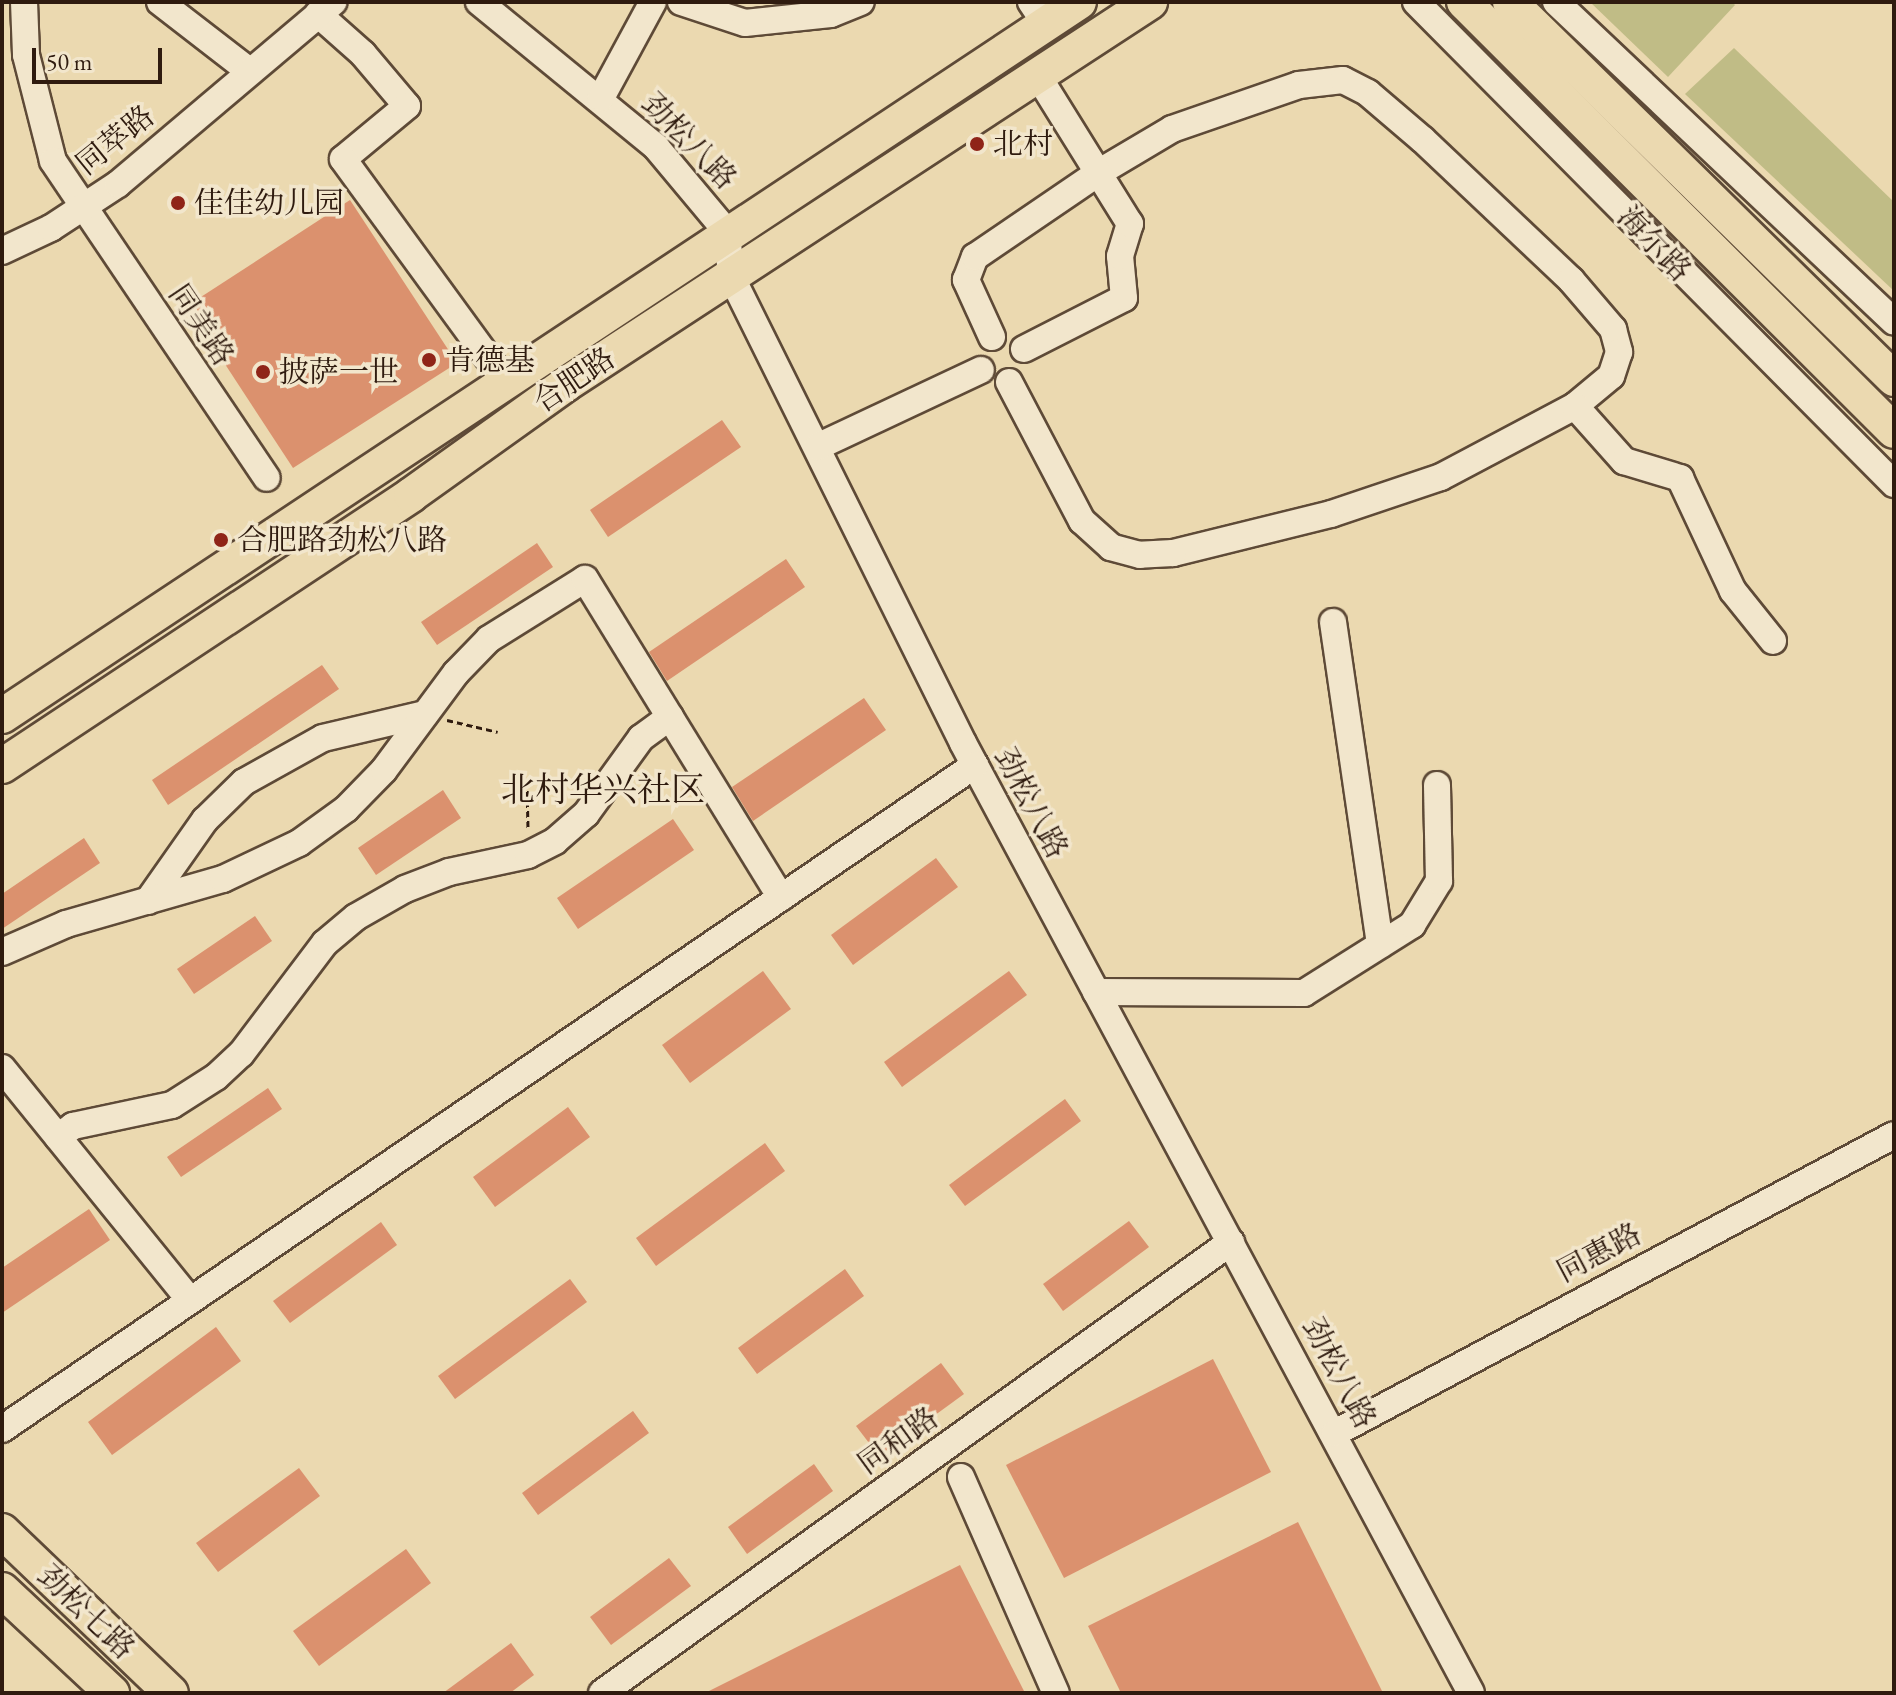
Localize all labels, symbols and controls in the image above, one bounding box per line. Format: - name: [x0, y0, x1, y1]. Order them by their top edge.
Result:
- scale bar: [36, 32, 166, 82]
- text: 50 m: [46, 46, 93, 77]
- street label: 劲松八路: [634, 85, 744, 197]
- street label: 同萃路: [69, 98, 161, 182]
- place label: 北村: [993, 126, 1053, 162]
- marker: 北村: [968, 135, 986, 153]
- place label: 佳佳幼儿园: [194, 185, 344, 221]
- marker: 佳佳幼儿园: [169, 194, 187, 212]
- street label: 海尔路: [1610, 199, 1698, 289]
- street label: 同美路: [161, 278, 241, 372]
- street label: 合肥路: [527, 340, 621, 420]
- place label: 肯德基: [445, 342, 535, 378]
- marker: 肯德基: [420, 351, 438, 369]
- place label: 披萨一世: [279, 354, 399, 390]
- marker: 披萨一世: [254, 363, 272, 381]
- place label: 合肥路劲松八路: [237, 522, 447, 558]
- marker: 合肥路劲松八路: [212, 531, 230, 549]
- street label: 劲松八路: [987, 742, 1075, 864]
- district label: 北村华兴社区: [501, 770, 705, 810]
- street label: 同惠路: [1551, 1216, 1647, 1290]
- street label: 劲松八路: [1295, 1312, 1383, 1434]
- street label: 同和路: [851, 1400, 945, 1482]
- street label: 劲松七路: [30, 1557, 142, 1667]

